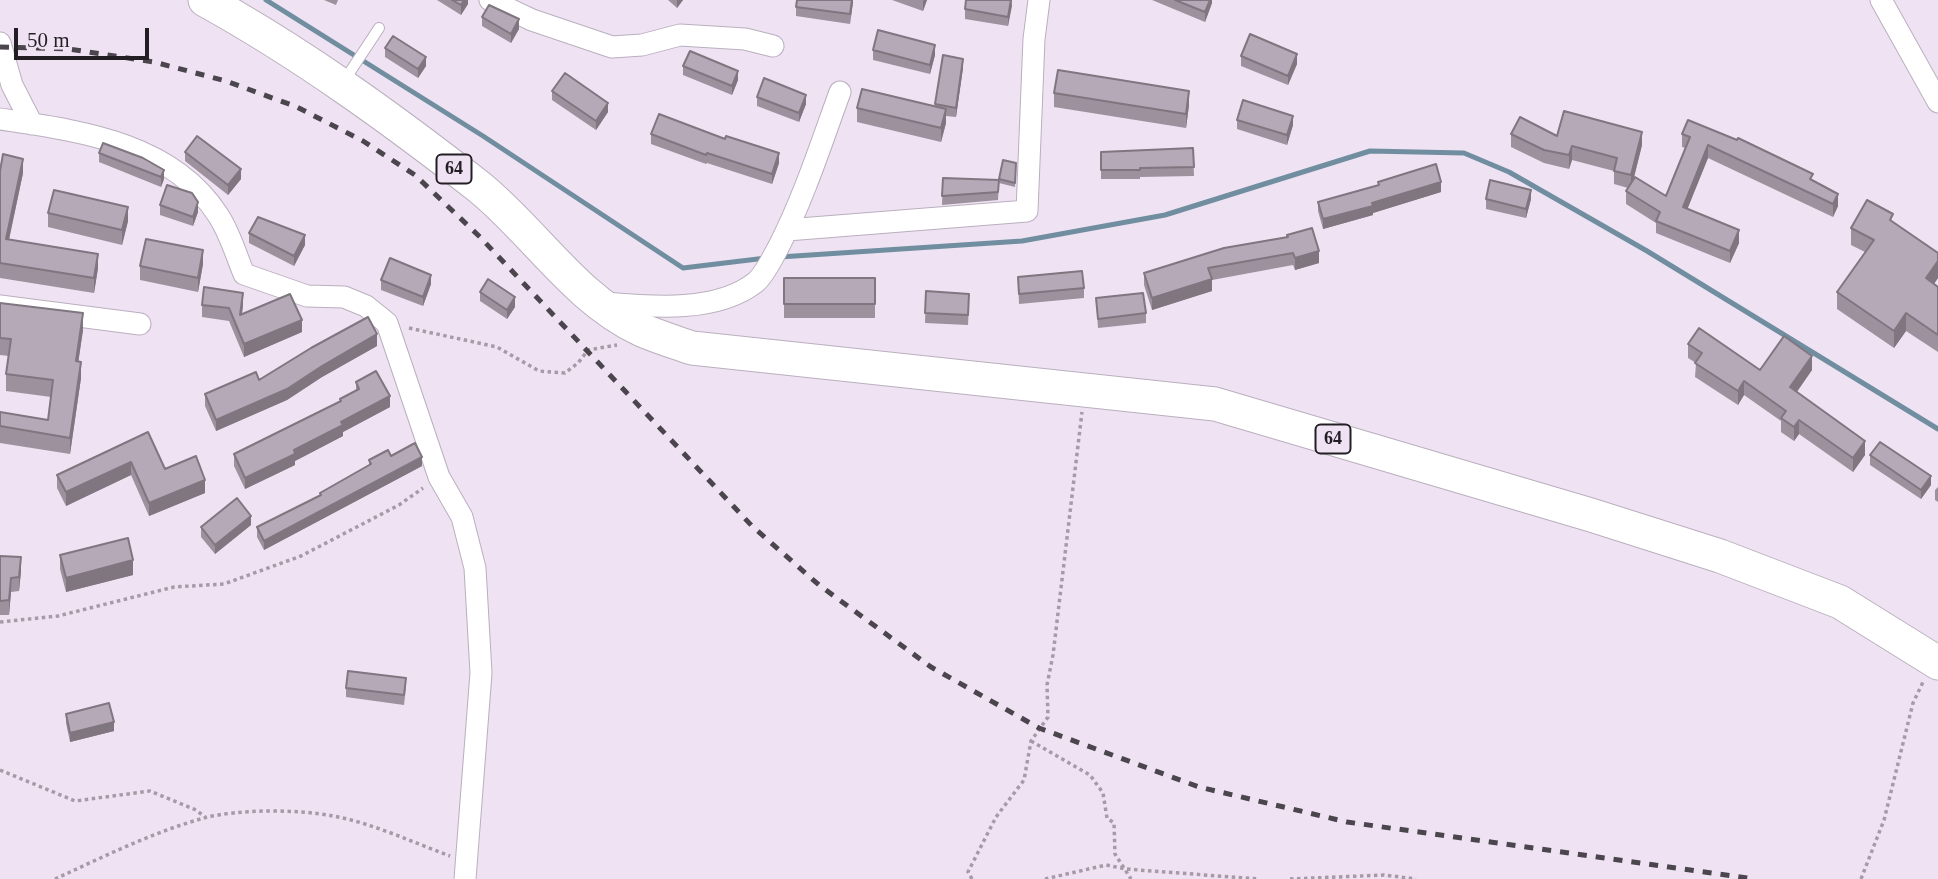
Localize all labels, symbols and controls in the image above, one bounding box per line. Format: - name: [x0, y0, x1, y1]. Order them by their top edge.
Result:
- scale bar: [18, 14, 152, 58]
- text: 50 m: [27, 28, 70, 52]
- road number: 64: [436, 154, 472, 184]
- road number: 64: [1316, 424, 1350, 454]

